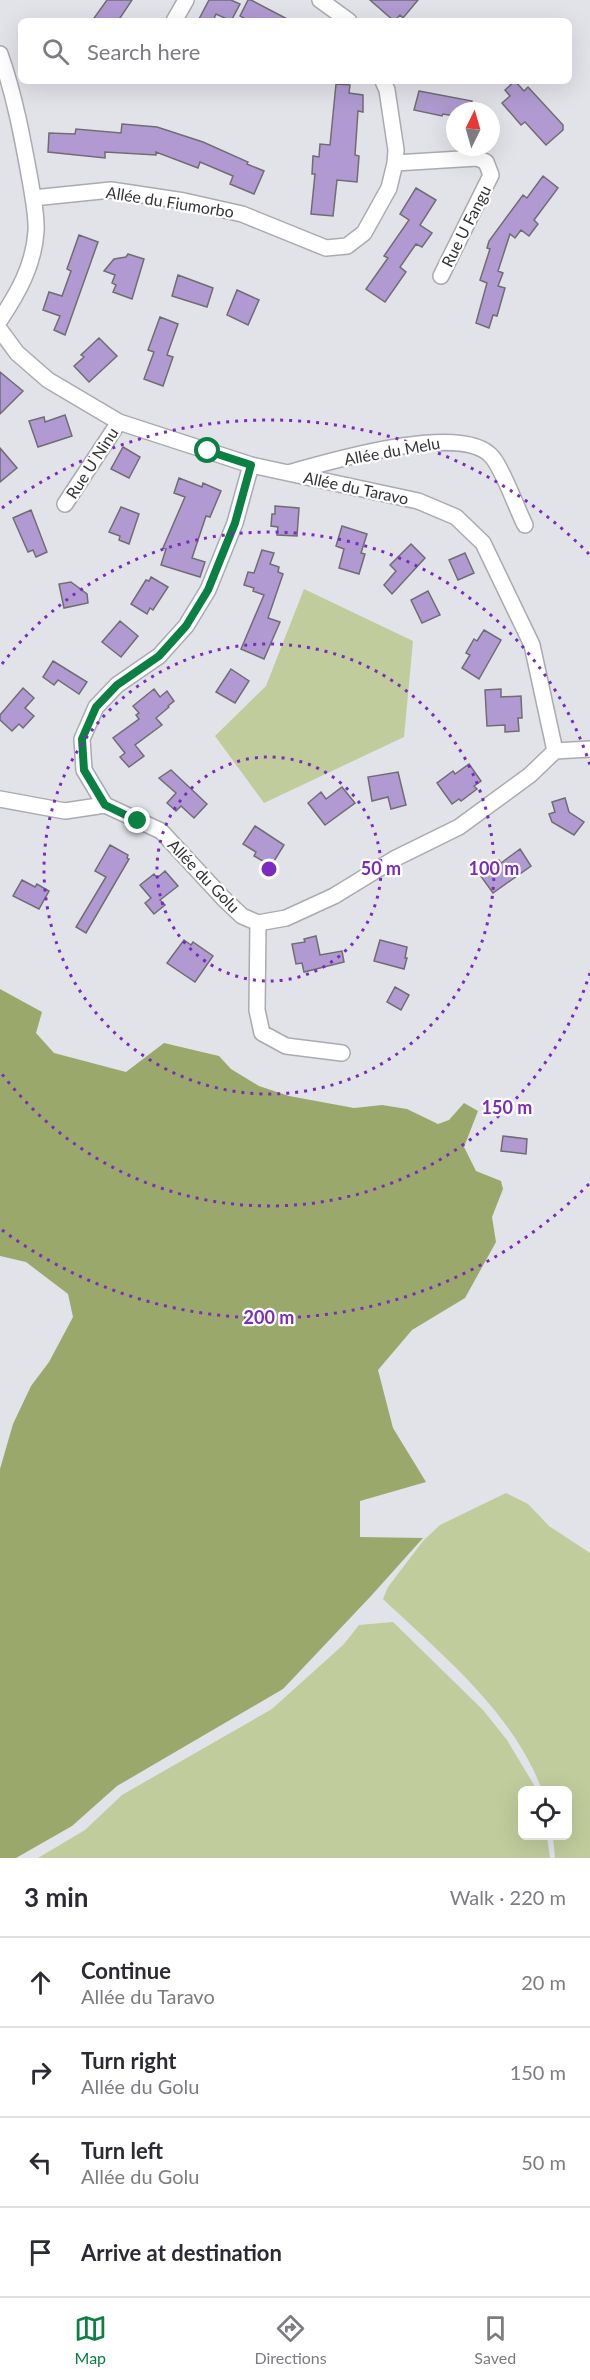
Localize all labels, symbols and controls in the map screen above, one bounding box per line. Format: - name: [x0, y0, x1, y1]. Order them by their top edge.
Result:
- search box: [18, 18, 572, 84]
- icon: search: [39, 35, 72, 68]
- text: Search here: [87, 38, 200, 65]
- north arrow: [446, 102, 500, 156]
- street label: Allée du Fiumorbo: [105, 182, 235, 221]
- street label: Rue U Fangu: [437, 182, 494, 270]
- street label: Rue U Ninu: [62, 424, 122, 502]
- street label: Allée du Melu: [342, 433, 441, 468]
- route start: [194, 437, 220, 463]
- street label: Allée du Taravo: [302, 467, 410, 508]
- route end: [124, 807, 150, 833]
- street label: Allée du Golu: [165, 835, 244, 916]
- text: 50 m: [361, 857, 401, 879]
- text: 100 m: [469, 857, 519, 879]
- centre of rings: [259, 859, 279, 879]
- text: 150 m: [482, 1096, 532, 1118]
- text: 200 m: [244, 1306, 294, 1328]
- map controls: [518, 1786, 572, 1840]
- button: locate: [518, 1786, 572, 1840]
- text: 3 min: [24, 1881, 88, 1913]
- text: Walk · 220 m: [450, 1885, 566, 1909]
- text: Continue: [81, 1957, 171, 1984]
- icon: ahead: [24, 1966, 57, 1999]
- text: 20 m: [521, 1970, 566, 1994]
- text: Allée du Taravo: [81, 1984, 215, 2008]
- text: Turn right: [81, 2047, 176, 2074]
- icon: right: [24, 2056, 57, 2089]
- text: 150 m: [510, 2060, 566, 2084]
- text: Allée du Golu: [81, 2074, 199, 2098]
- text: Turn left: [81, 2137, 163, 2164]
- icon: left: [24, 2146, 57, 2179]
- text: 50 m: [521, 2150, 566, 2174]
- text: Allée du Golu: [81, 2164, 199, 2188]
- icon: arrive: [24, 2236, 57, 2269]
- text: Arrive at destination: [81, 2239, 282, 2266]
- tab: Map: [74, 2312, 107, 2367]
- tab: Directions: [254, 2312, 327, 2367]
- tab: Saved: [474, 2312, 516, 2367]

